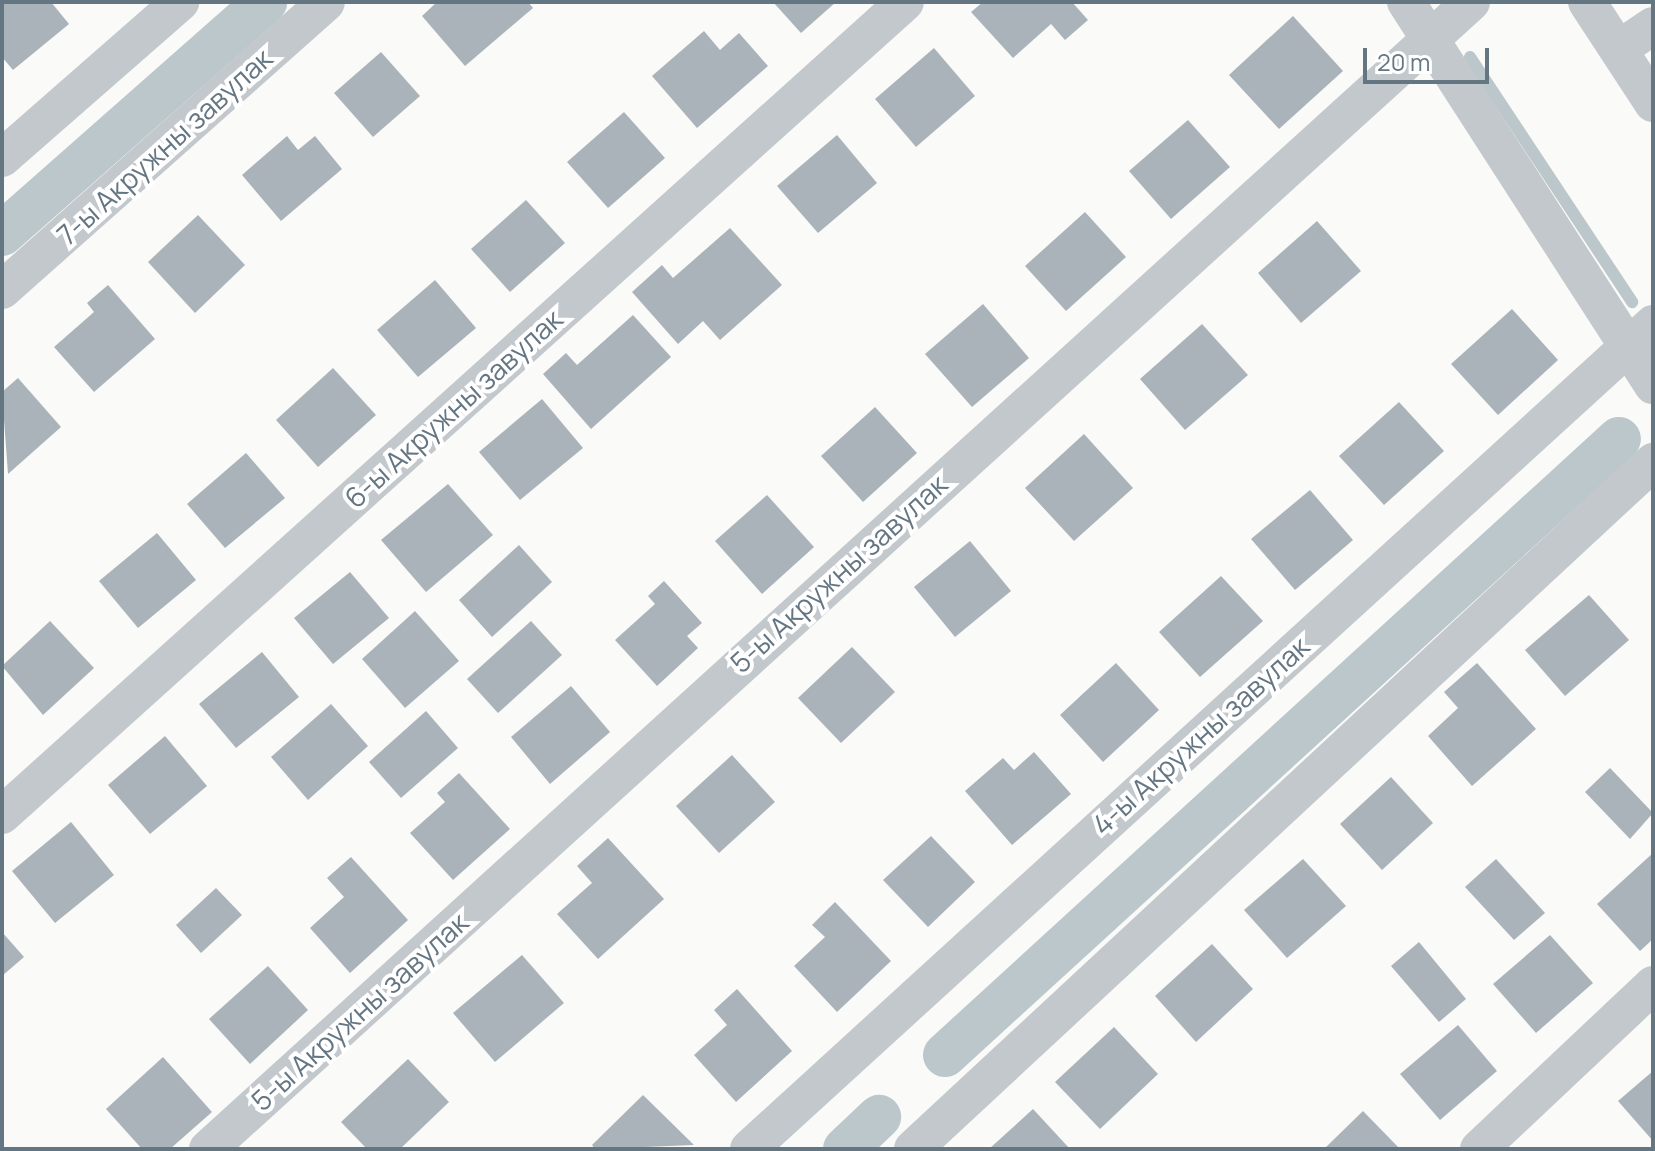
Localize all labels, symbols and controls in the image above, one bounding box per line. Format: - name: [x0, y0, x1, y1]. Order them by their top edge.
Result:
- scale bar: [1367, 32, 1493, 82]
- street label: 7-ы Акружны завулак: [50, 41, 278, 251]
- text: 20 m: [1377, 45, 1430, 78]
- street label: 6-ы Акружны завулак: [337, 302, 569, 514]
- street label: 5-ы Акружны завулак: [723, 467, 953, 679]
- street label: 4-ы Акружны завулак: [1085, 629, 1315, 841]
- street label: 5-ы Акружны завулак: [244, 905, 474, 1117]

